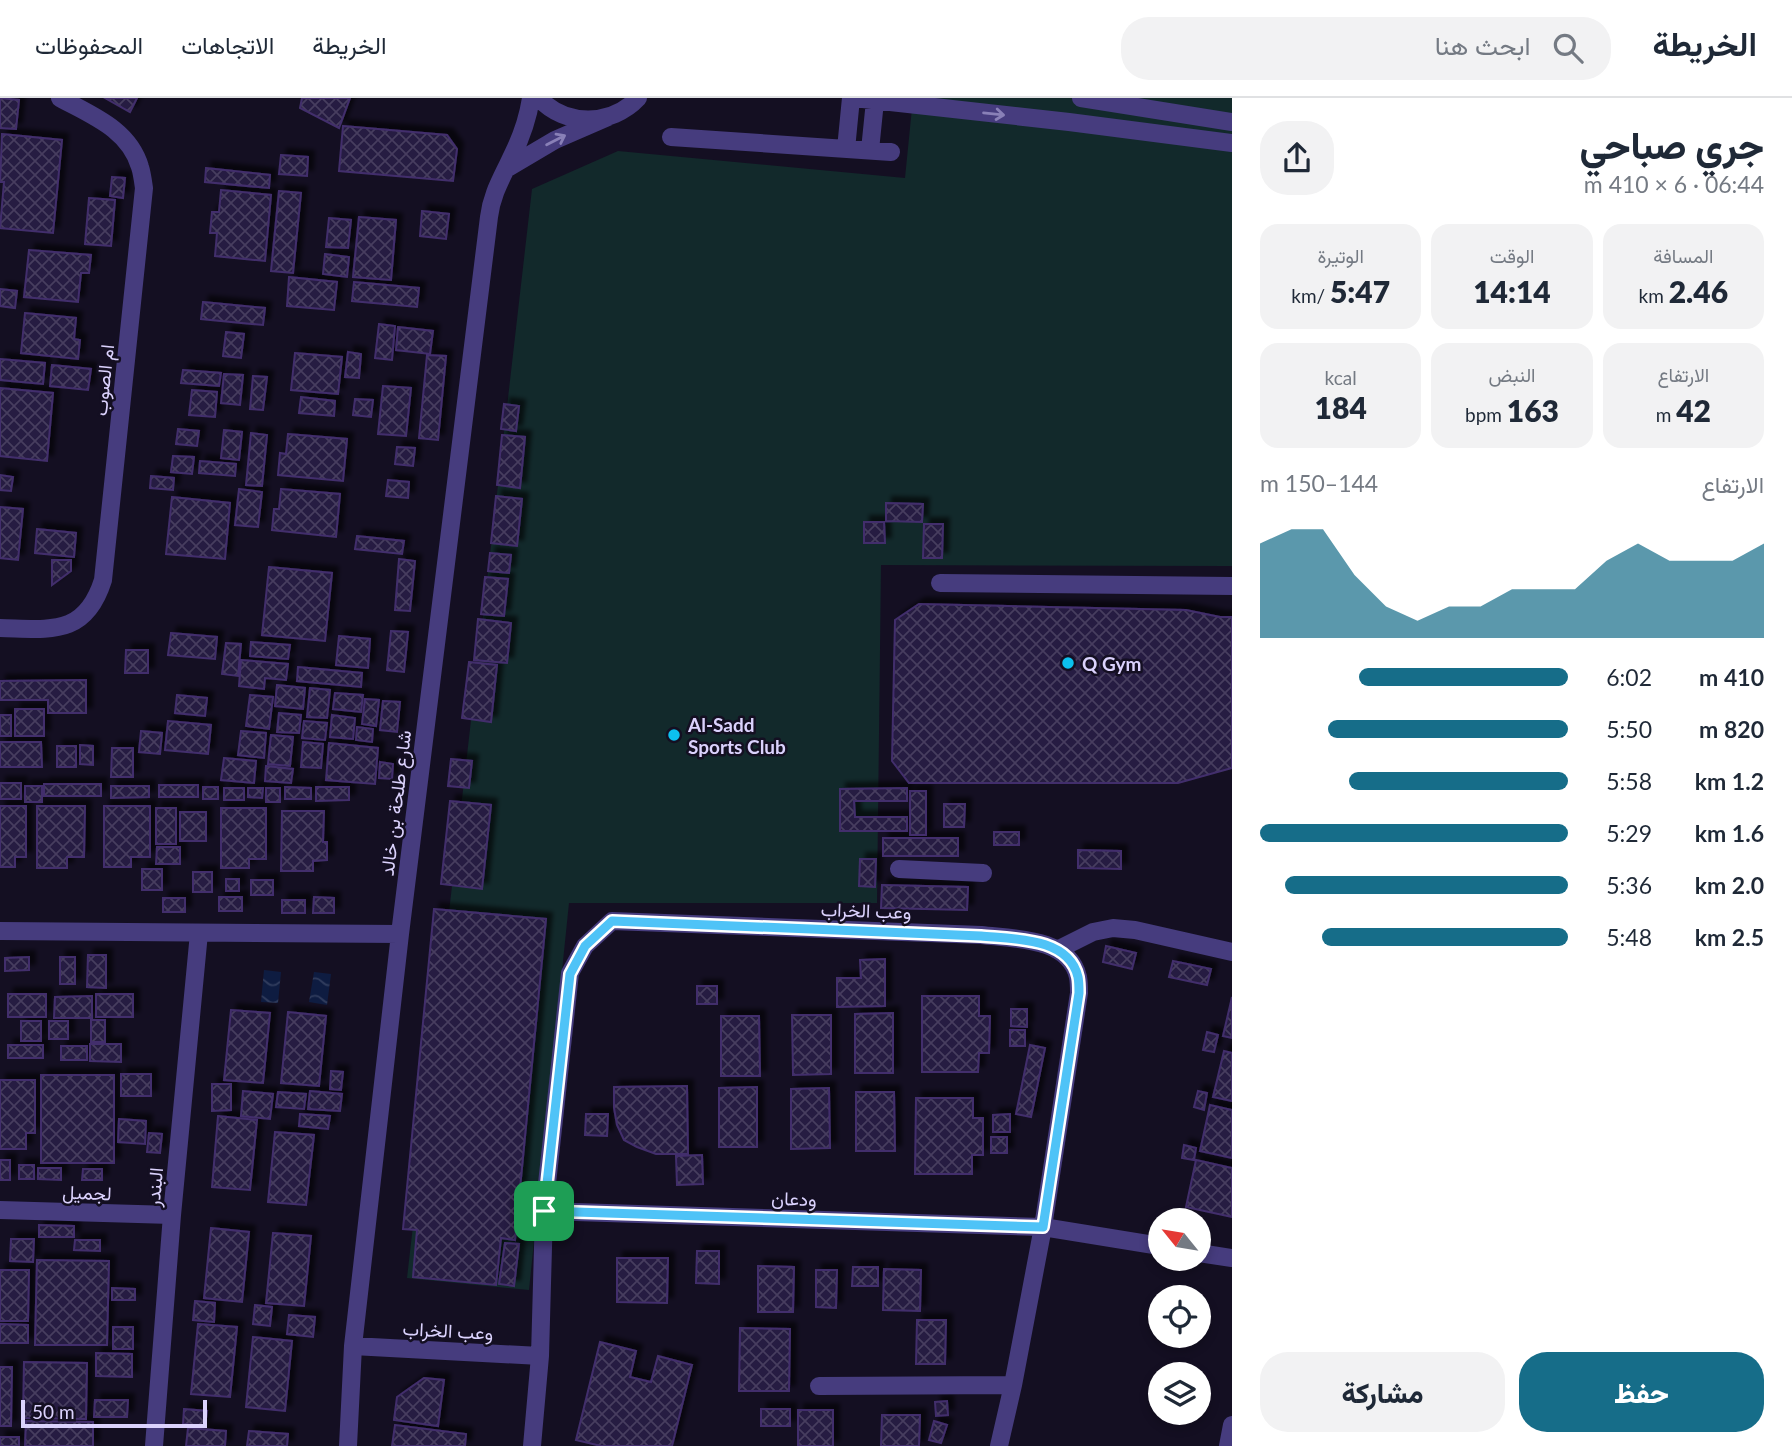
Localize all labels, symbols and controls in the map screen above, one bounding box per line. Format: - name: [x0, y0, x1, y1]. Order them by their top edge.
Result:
- search box: [1121, 17, 1611, 80]
- text: الخريطة: [1653, 23, 1757, 63]
- text: ابحث هنا: [1435, 29, 1531, 61]
- icon: search: [1549, 29, 1587, 67]
- text: المحفوظات: [35, 30, 143, 59]
- text: الاتجاهات: [181, 30, 274, 59]
- text: الخريطة: [312, 30, 387, 59]
- one-way arrow: [983, 108, 1005, 121]
- button: share: [1260, 121, 1334, 195]
- text: جري صباحي: [1579, 121, 1764, 167]
- one-way arrow: [545, 133, 566, 147]
- text: 06:44 · 6 × 410 m: [1584, 170, 1764, 198]
- text: الوتيرة: [1317, 244, 1364, 267]
- text: الوقت: [1490, 244, 1534, 267]
- text: المسافة: [1653, 244, 1714, 267]
- text: 5:47: [1330, 273, 1390, 309]
- text: 14:14: [1473, 273, 1551, 309]
- text: 2.46: [1669, 273, 1728, 309]
- text: /km: [1291, 284, 1330, 307]
- text: km: [1639, 284, 1669, 307]
- street label: ام الصوب: [88, 343, 120, 417]
- text: النبض: [1489, 363, 1536, 386]
- text: الارتفاع: [1658, 363, 1709, 386]
- text: kcal: [1325, 366, 1357, 389]
- text: 184: [1315, 389, 1367, 425]
- text: 163: [1507, 392, 1559, 428]
- text: 42: [1676, 392, 1711, 428]
- text: bpm: [1465, 403, 1507, 426]
- text: m: [1656, 403, 1676, 426]
- text: 144–150 m: [1260, 469, 1378, 497]
- text: الارتفاع: [1702, 470, 1764, 498]
- place label: Q Gym: [1082, 652, 1141, 675]
- marker: Q Gym: [1060, 655, 1076, 671]
- text: 6:02: [1606, 663, 1652, 691]
- text: 410 m: [1699, 663, 1764, 691]
- place label: Al-Sadd Sports Club: [687, 713, 786, 758]
- text: 5:50: [1606, 715, 1652, 743]
- text: 820 m: [1699, 715, 1764, 743]
- marker: Al-Sadd Sports Club: [666, 727, 682, 743]
- street label: شارع طلحة بن خالد: [375, 729, 417, 877]
- text: 5:58: [1606, 767, 1652, 795]
- text: 1.2 km: [1695, 767, 1764, 795]
- text: 5:29: [1606, 819, 1652, 847]
- text: 1.6 km: [1695, 819, 1764, 847]
- text: 5:36: [1606, 871, 1652, 899]
- text: 2.0 km: [1695, 871, 1764, 899]
- street label: وعب الخراب: [820, 897, 912, 924]
- text: 5:48: [1606, 923, 1652, 951]
- text: 2.5 km: [1695, 923, 1764, 951]
- street label: البندر: [141, 1166, 168, 1209]
- street label: لجميل: [62, 1180, 112, 1205]
- pin: [514, 1181, 574, 1241]
- street label: ودعان: [771, 1186, 817, 1211]
- icon: arrive: [525, 1192, 563, 1230]
- north arrow: [1148, 1208, 1211, 1270]
- map controls: [1148, 1208, 1211, 1425]
- button: locate: [1148, 1285, 1211, 1348]
- street label: وعب الخراب: [402, 1316, 494, 1345]
- button: مشاركة: [1260, 1352, 1505, 1432]
- button: حفظ: [1519, 1352, 1764, 1432]
- button: layers: [1148, 1362, 1211, 1425]
- scale bar: [21, 1397, 206, 1429]
- text: 50 m: [32, 1400, 75, 1423]

